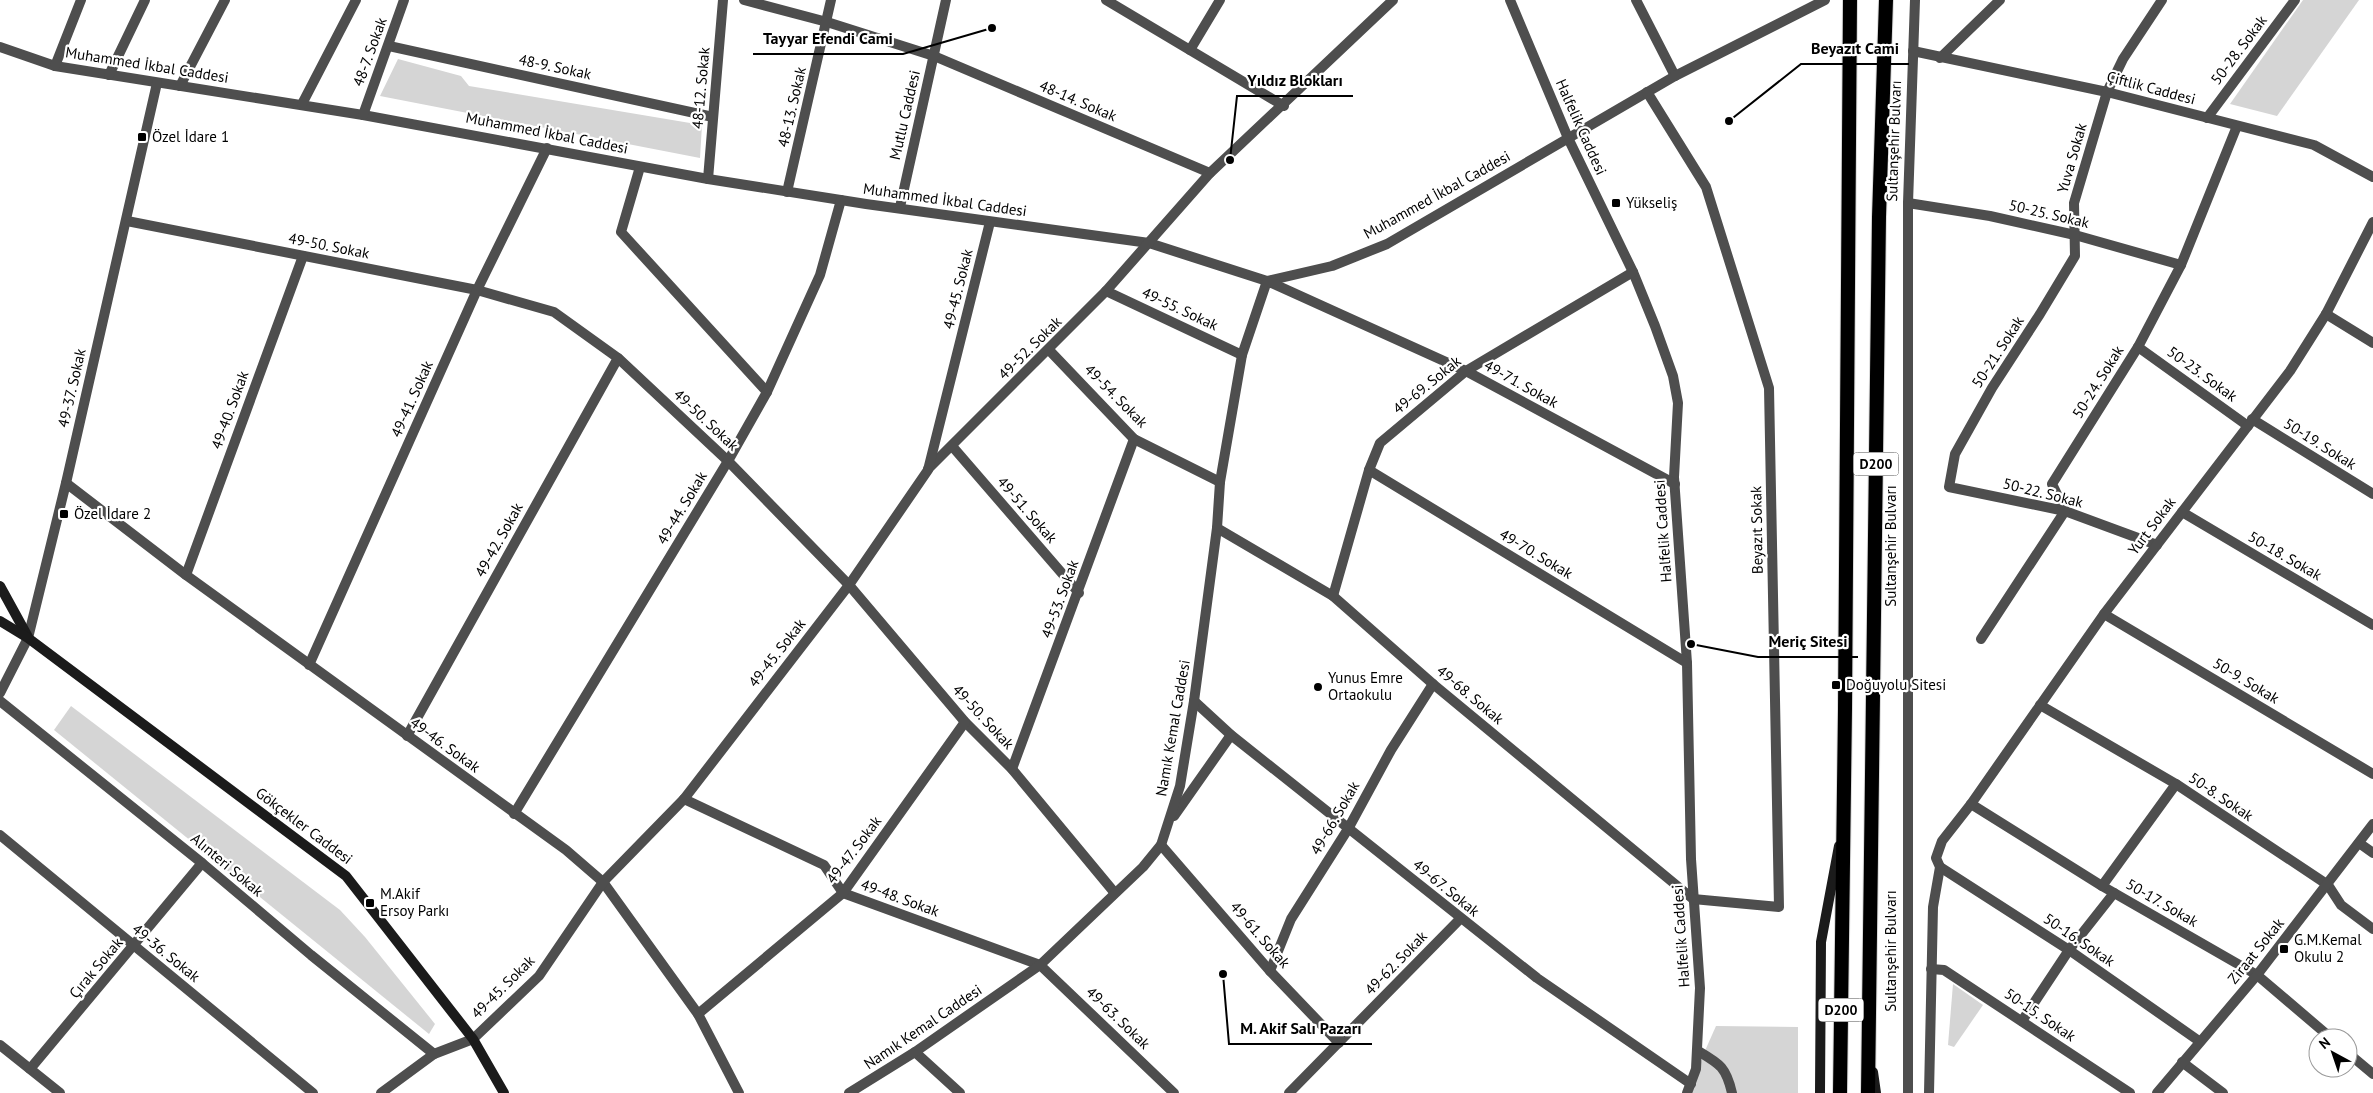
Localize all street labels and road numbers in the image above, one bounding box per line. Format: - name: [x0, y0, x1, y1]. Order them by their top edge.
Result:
- street label: 50-28. Sokak: [2206, 11, 2271, 88]
- street label: 48-7. Sokak: [348, 14, 391, 89]
- street label: Muhammed İkbal Caddesi: [64, 42, 230, 87]
- street label: 48-12. Sokak: [687, 45, 714, 130]
- street label: 48-9. Sokak: [517, 50, 594, 84]
- street label: 48-13. Sokak: [773, 64, 810, 149]
- street label: Çiftlik Caddesi: [2105, 67, 2198, 108]
- street label: Mutlu Caddesi: [885, 68, 924, 162]
- street label: 48-14. Sokak: [1037, 76, 1120, 126]
- street label: Halfelik Caddesi: [1552, 76, 1611, 178]
- street label: Sultanşehir Bulvarı: [1882, 80, 1905, 202]
- street label: Muhammed İkbal Caddesi: [464, 107, 630, 158]
- street label: Yuva Sokak: [2052, 120, 2091, 195]
- street label: Muhammed İkbal Caddesi: [1360, 146, 1514, 243]
- street label: Muhammed İkbal Caddesi: [862, 179, 1028, 220]
- street label: 50-25. Sokak: [2007, 195, 2092, 232]
- street label: 49-50. Sokak: [287, 228, 372, 263]
- street label: 49-45. Sokak: [938, 246, 977, 331]
- street label: 49-55. Sokak: [1139, 283, 1222, 335]
- street label: 49-52. Sokak: [994, 311, 1066, 383]
- street label: 50-21. Sokak: [1967, 312, 2028, 391]
- street label: 50-24. Sokak: [2068, 341, 2128, 422]
- street label: 50-23. Sokak: [2164, 342, 2242, 406]
- street label: 49-37. Sokak: [53, 346, 90, 429]
- street label: 49-69. Sokak: [1389, 351, 1465, 418]
- street label: 49-71. Sokak: [1481, 355, 1562, 412]
- street label: 49-41. Sokak: [386, 357, 437, 440]
- street label: 49-54. Sokak: [1081, 360, 1153, 432]
- street label: 49-40. Sokak: [207, 367, 253, 452]
- street label: 49-50. Sokak: [670, 385, 743, 455]
- street label: 50-19. Sokak: [2280, 414, 2361, 474]
- road number: D200: [1854, 452, 1898, 476]
- street label: 49-44. Sokak: [652, 467, 711, 548]
- street label: 49-51. Sokak: [993, 473, 1062, 547]
- street label: 50-22. Sokak: [2001, 473, 2086, 512]
- street label: Halfelik Caddesi: [1649, 479, 1676, 583]
- street label: Beyazıt Sokak: [1746, 485, 1767, 574]
- street label: Sultanşehir Bulvarı: [1881, 485, 1900, 607]
- street label: Yurt Sokak: [2124, 492, 2180, 559]
- street label: 49-42. Sokak: [470, 499, 527, 580]
- street label: 49-70. Sokak: [1496, 524, 1577, 583]
- street label: 50-18. Sokak: [2245, 527, 2326, 585]
- street label: 49-53. Sokak: [1037, 556, 1083, 641]
- street label: 49-45. Sokak: [744, 614, 810, 691]
- street label: 50-9. Sokak: [2210, 653, 2283, 708]
- street label: Namık Kemal Caddesi: [1151, 658, 1194, 798]
- street label: 49-68. Sokak: [1433, 661, 1508, 729]
- street label: 49-50. Sokak: [948, 680, 1019, 754]
- street label: 49-46. Sokak: [407, 713, 485, 777]
- street label: 50-8. Sokak: [2185, 768, 2258, 826]
- street label: 49-66. Sokak: [1306, 777, 1364, 858]
- street label: Gökçekler Caddesi: [252, 783, 357, 868]
- street label: 49-47. Sokak: [822, 811, 886, 887]
- street label: Alınteri Sokak: [187, 829, 268, 901]
- street label: 49-67. Sokak: [1409, 855, 1484, 921]
- street label: 50-17. Sokak: [2123, 874, 2202, 931]
- street label: 49-48. Sokak: [858, 875, 943, 921]
- street label: Halfelik Caddesi: [1667, 884, 1694, 988]
- street label: Sultanşehir Bulvarı: [1881, 890, 1900, 1012]
- street label: 49-61. Sokak: [1226, 898, 1295, 972]
- street label: 50-16. Sokak: [2040, 909, 2119, 971]
- street label: Ziraat Sokak: [2223, 913, 2288, 987]
- street label: 49-36. Sokak: [128, 919, 205, 986]
- street label: 49-62. Sokak: [1360, 926, 1432, 999]
- street label: Çırak Sokak: [65, 933, 127, 1002]
- street label: 49-45. Sokak: [467, 950, 539, 1022]
- street label: Namık Kemal Caddesi: [860, 980, 985, 1073]
- street label: 49-63. Sokak: [1082, 982, 1155, 1054]
- street label: 50-15. Sokak: [2001, 984, 2080, 1046]
- road number: D200: [1818, 998, 1864, 1022]

